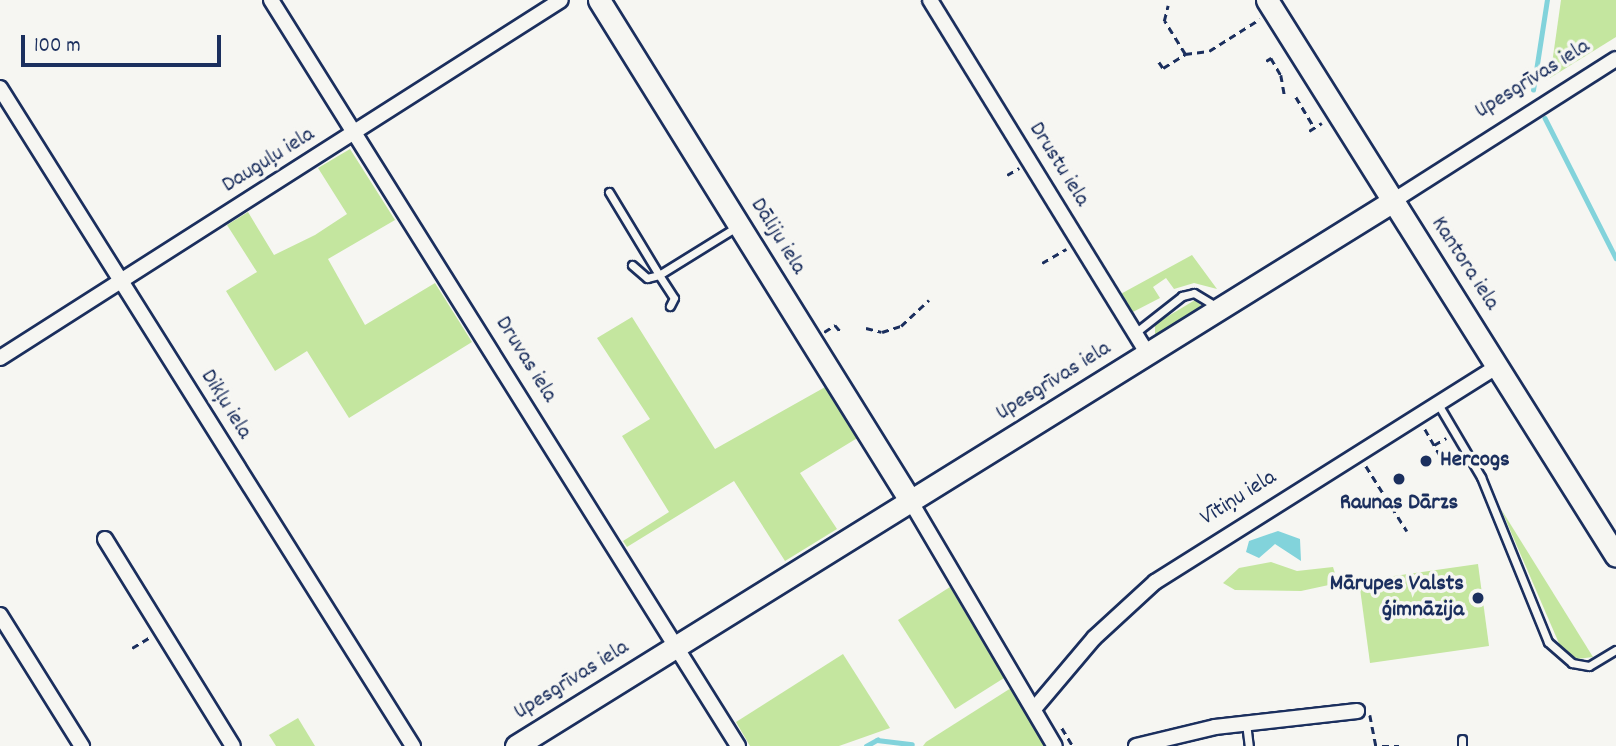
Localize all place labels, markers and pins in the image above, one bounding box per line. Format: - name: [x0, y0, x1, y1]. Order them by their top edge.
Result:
- place label: Hercogs: [1440, 447, 1510, 475]
- marker: Hercogs: [1418, 453, 1434, 469]
- marker: Raunas Dārzs: [1391, 471, 1407, 487]
- place label: Raunas Dārzs: [1340, 490, 1458, 518]
- place label: Mārupes Valsts ģimnāzija: [1330, 571, 1464, 625]
- marker: Mārupes Valsts ģimnāzija: [1470, 590, 1486, 606]

